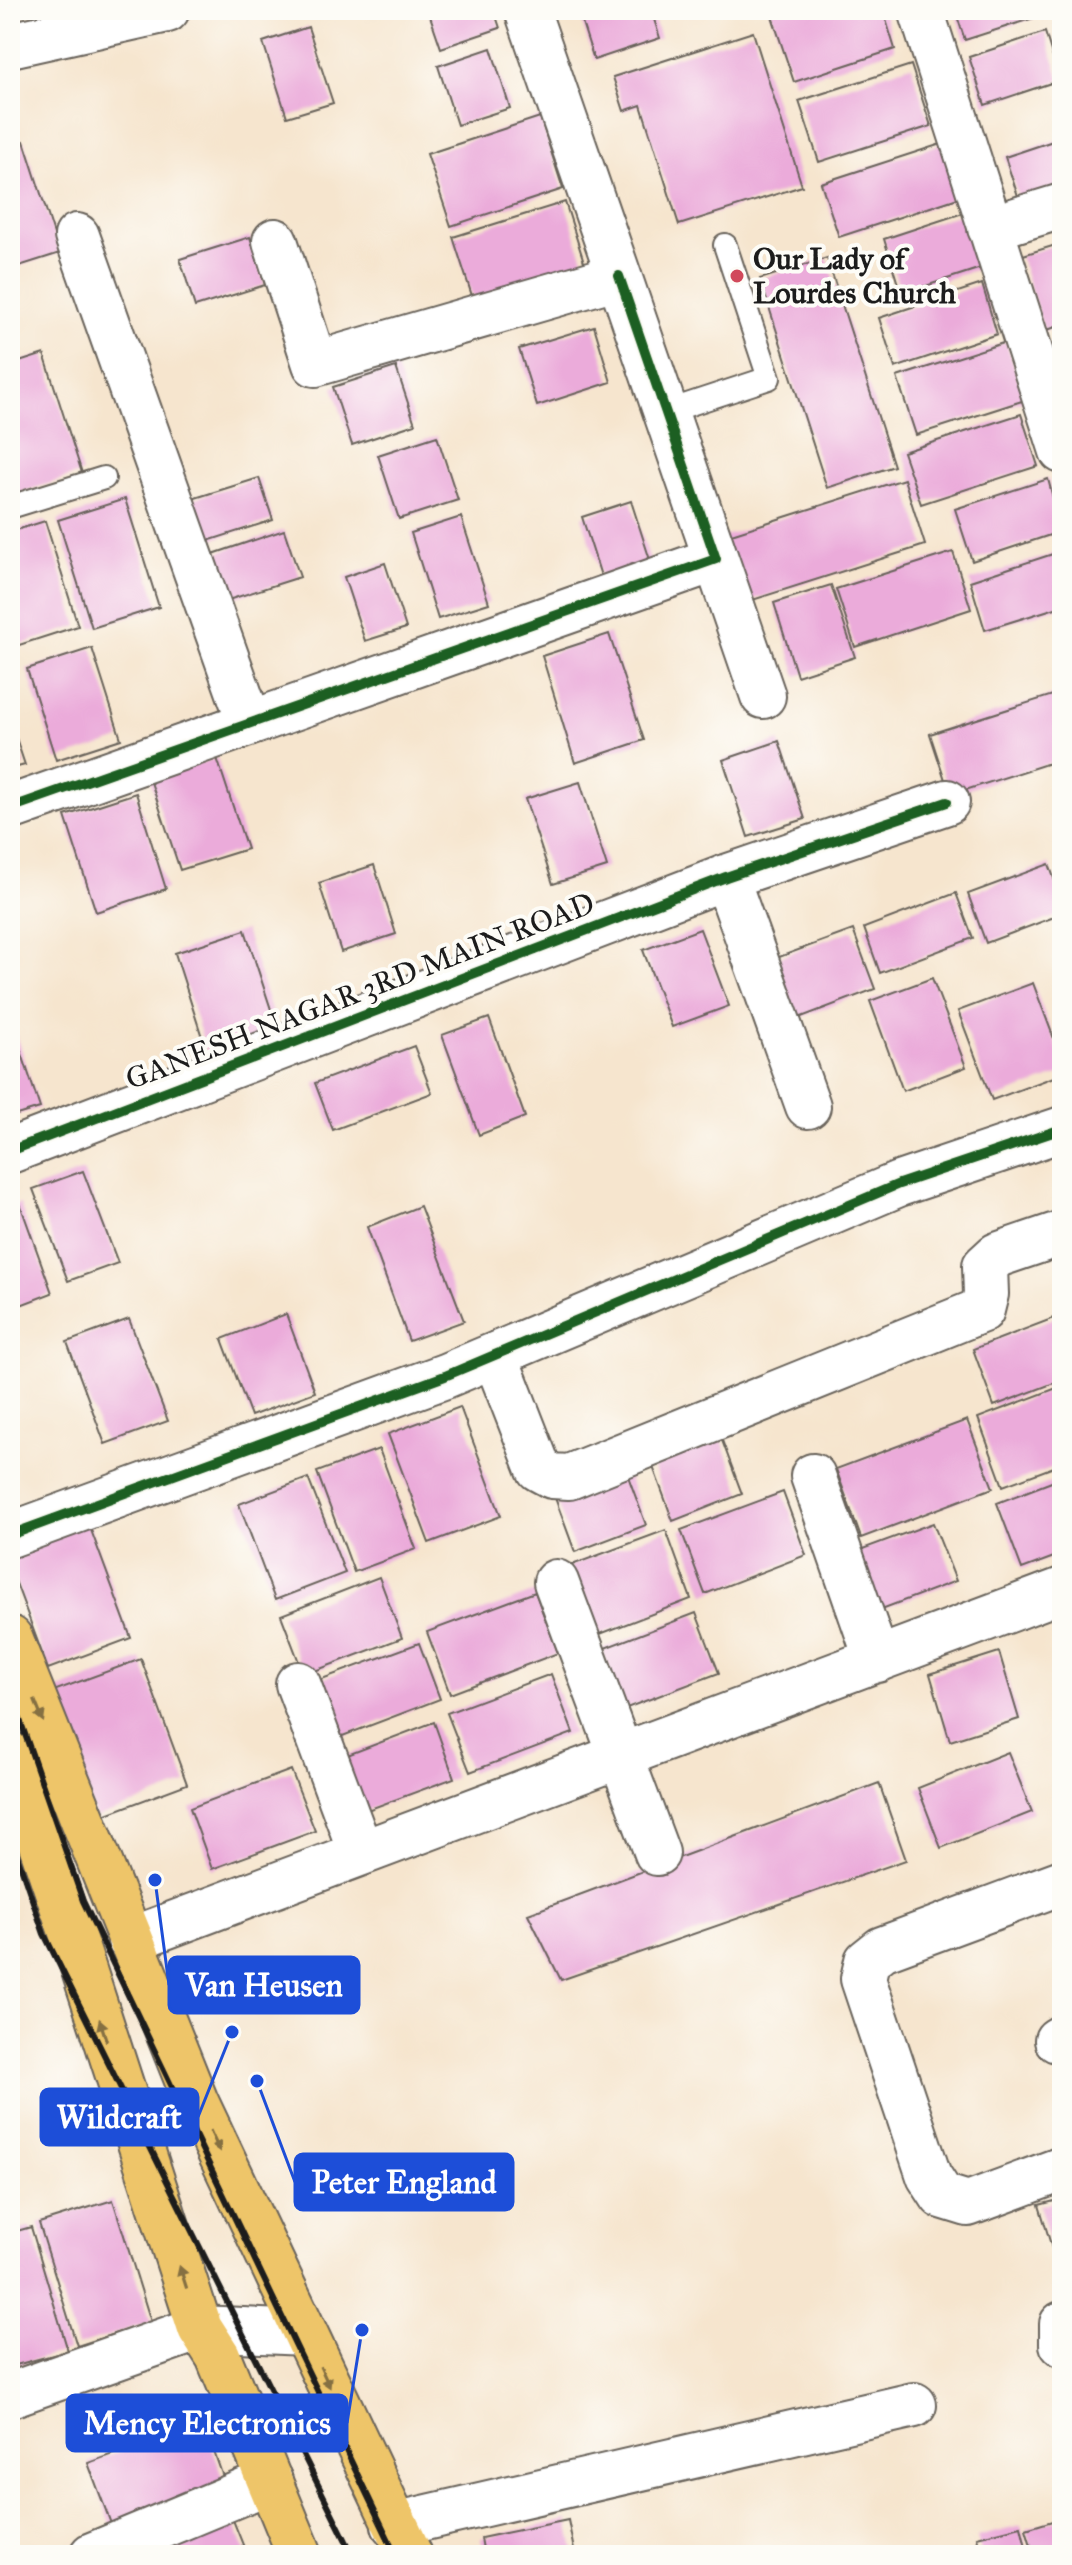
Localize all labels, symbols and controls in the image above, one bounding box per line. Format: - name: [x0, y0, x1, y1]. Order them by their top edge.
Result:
- place label: Our Lady of Lourdes Church: [753, 241, 956, 311]
- marker: Our Lady of Lourdes Church: [728, 267, 746, 285]
- street label: GANESH NAGAR 3RD MAIN ROAD: [121, 885, 599, 1097]
- one-way arrow: [33, 1699, 46, 1723]
- callout: Van Heusen: [169, 1957, 359, 2013]
- text: Van Heusen: [184, 1966, 343, 2005]
- one-way arrow: [97, 2018, 109, 2042]
- callout: Wildcraft: [41, 2089, 198, 2145]
- text: Wildcraft: [57, 2098, 182, 2137]
- one-way arrow: [208, 2129, 222, 2153]
- callout: Peter England: [295, 2154, 513, 2210]
- text: Peter England: [311, 2163, 497, 2202]
- one-way arrow: [177, 2265, 189, 2289]
- one-way arrow: [318, 2365, 332, 2388]
- callout: Mency Electronics: [67, 2395, 347, 2451]
- text: Mency Electronics: [83, 2404, 331, 2443]

